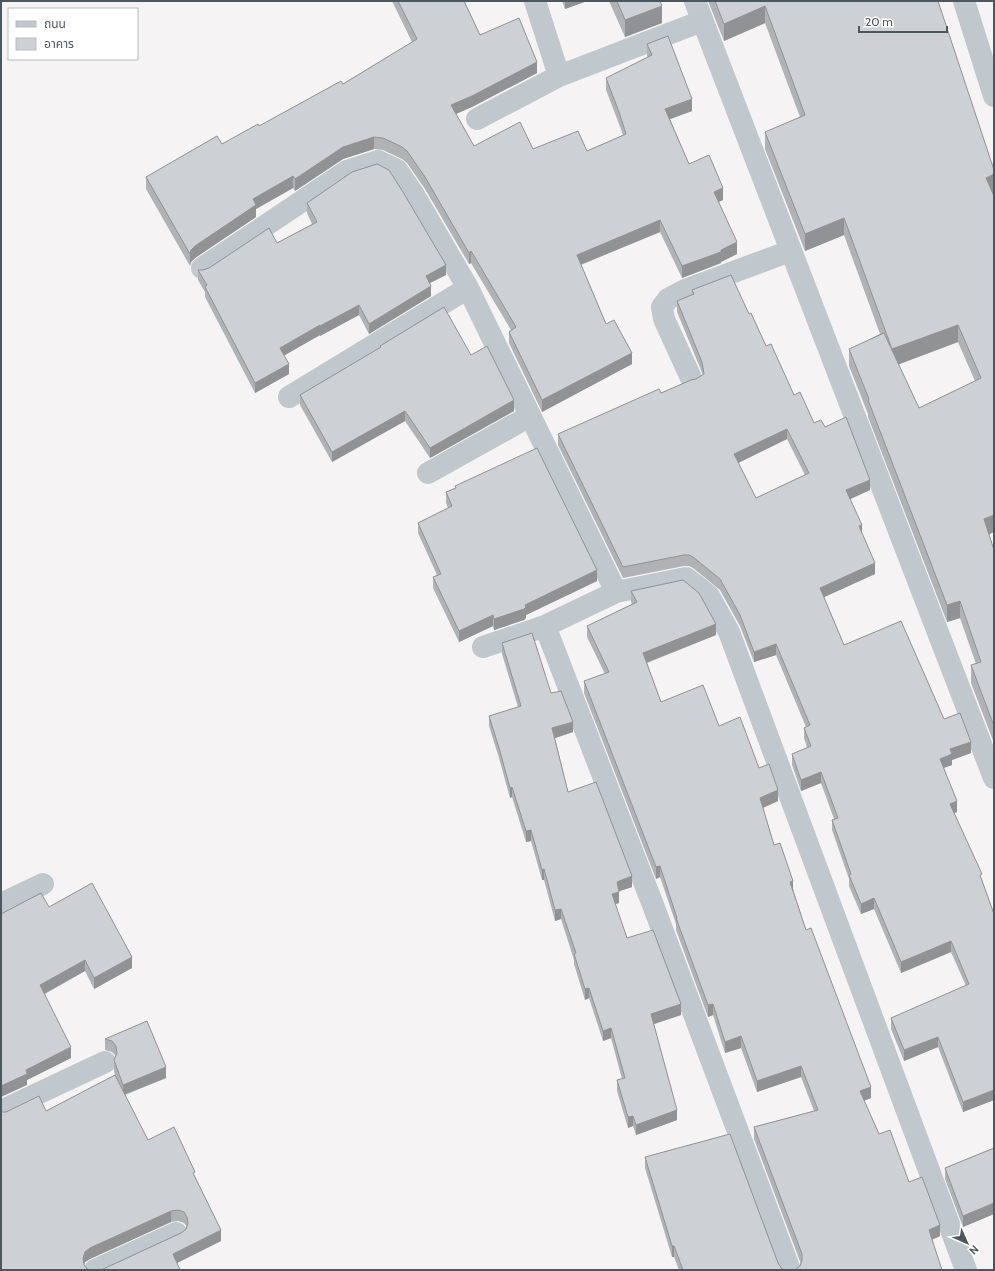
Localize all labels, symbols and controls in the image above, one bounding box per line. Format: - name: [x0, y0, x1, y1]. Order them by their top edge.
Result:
- legend: [8, 8, 138, 60]
- scale bar: [859, 8, 947, 34]
- text: 20 m: [865, 14, 893, 29]
- text: ถนน: [44, 16, 66, 31]
- text: อาคาร: [44, 36, 74, 51]
- north arrow: [947, 1223, 987, 1263]
- text: N: [966, 1242, 982, 1258]

